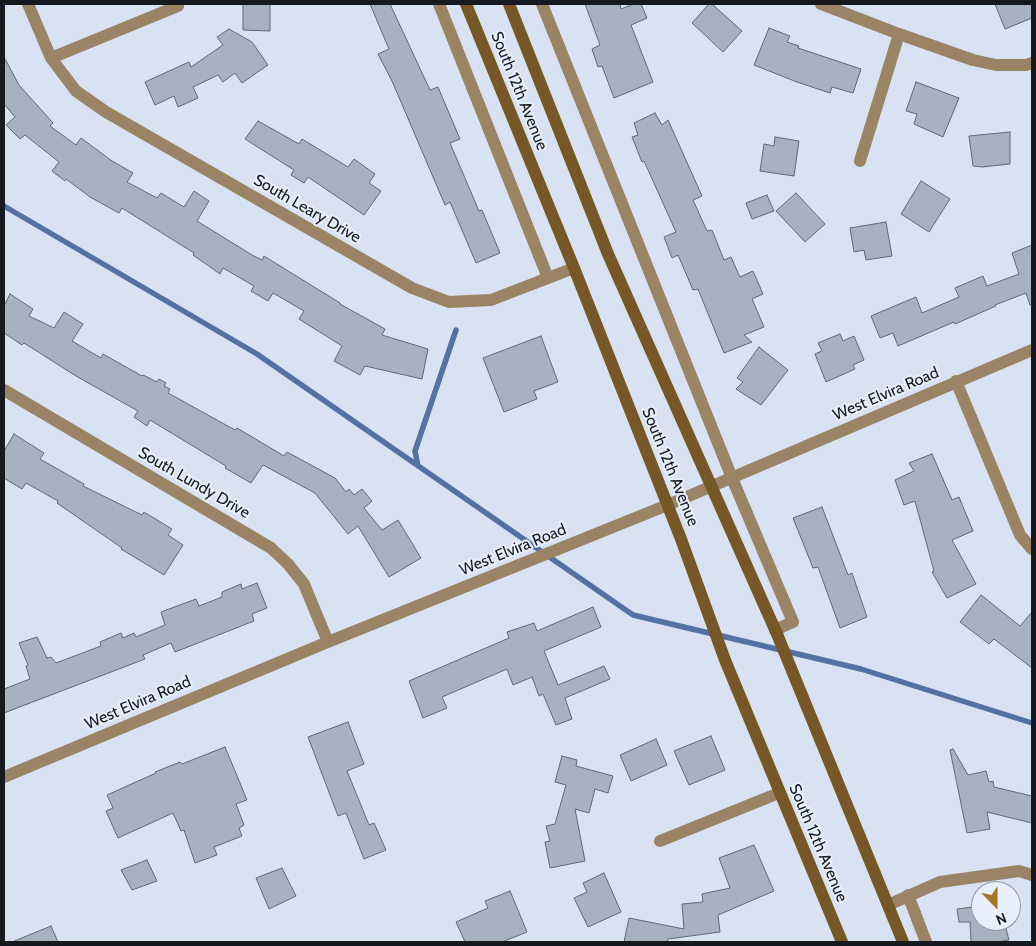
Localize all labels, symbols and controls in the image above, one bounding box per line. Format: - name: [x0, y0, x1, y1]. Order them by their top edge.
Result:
- street label: South 12th Avenue: [486, 29, 552, 153]
- street label: South Leary Drive: [250, 171, 364, 247]
- street label: West Elvira Road: [830, 363, 942, 425]
- street label: South 12th Avenue: [637, 405, 703, 529]
- street label: South Lundy Drive: [135, 443, 253, 523]
- street label: West Elvira Road: [457, 520, 569, 580]
- street label: West Elvira Road: [82, 672, 194, 734]
- street label: South 12th Avenue: [785, 781, 851, 905]
- north arrow: [971, 881, 1021, 931]
- text: N: [993, 909, 1009, 929]

